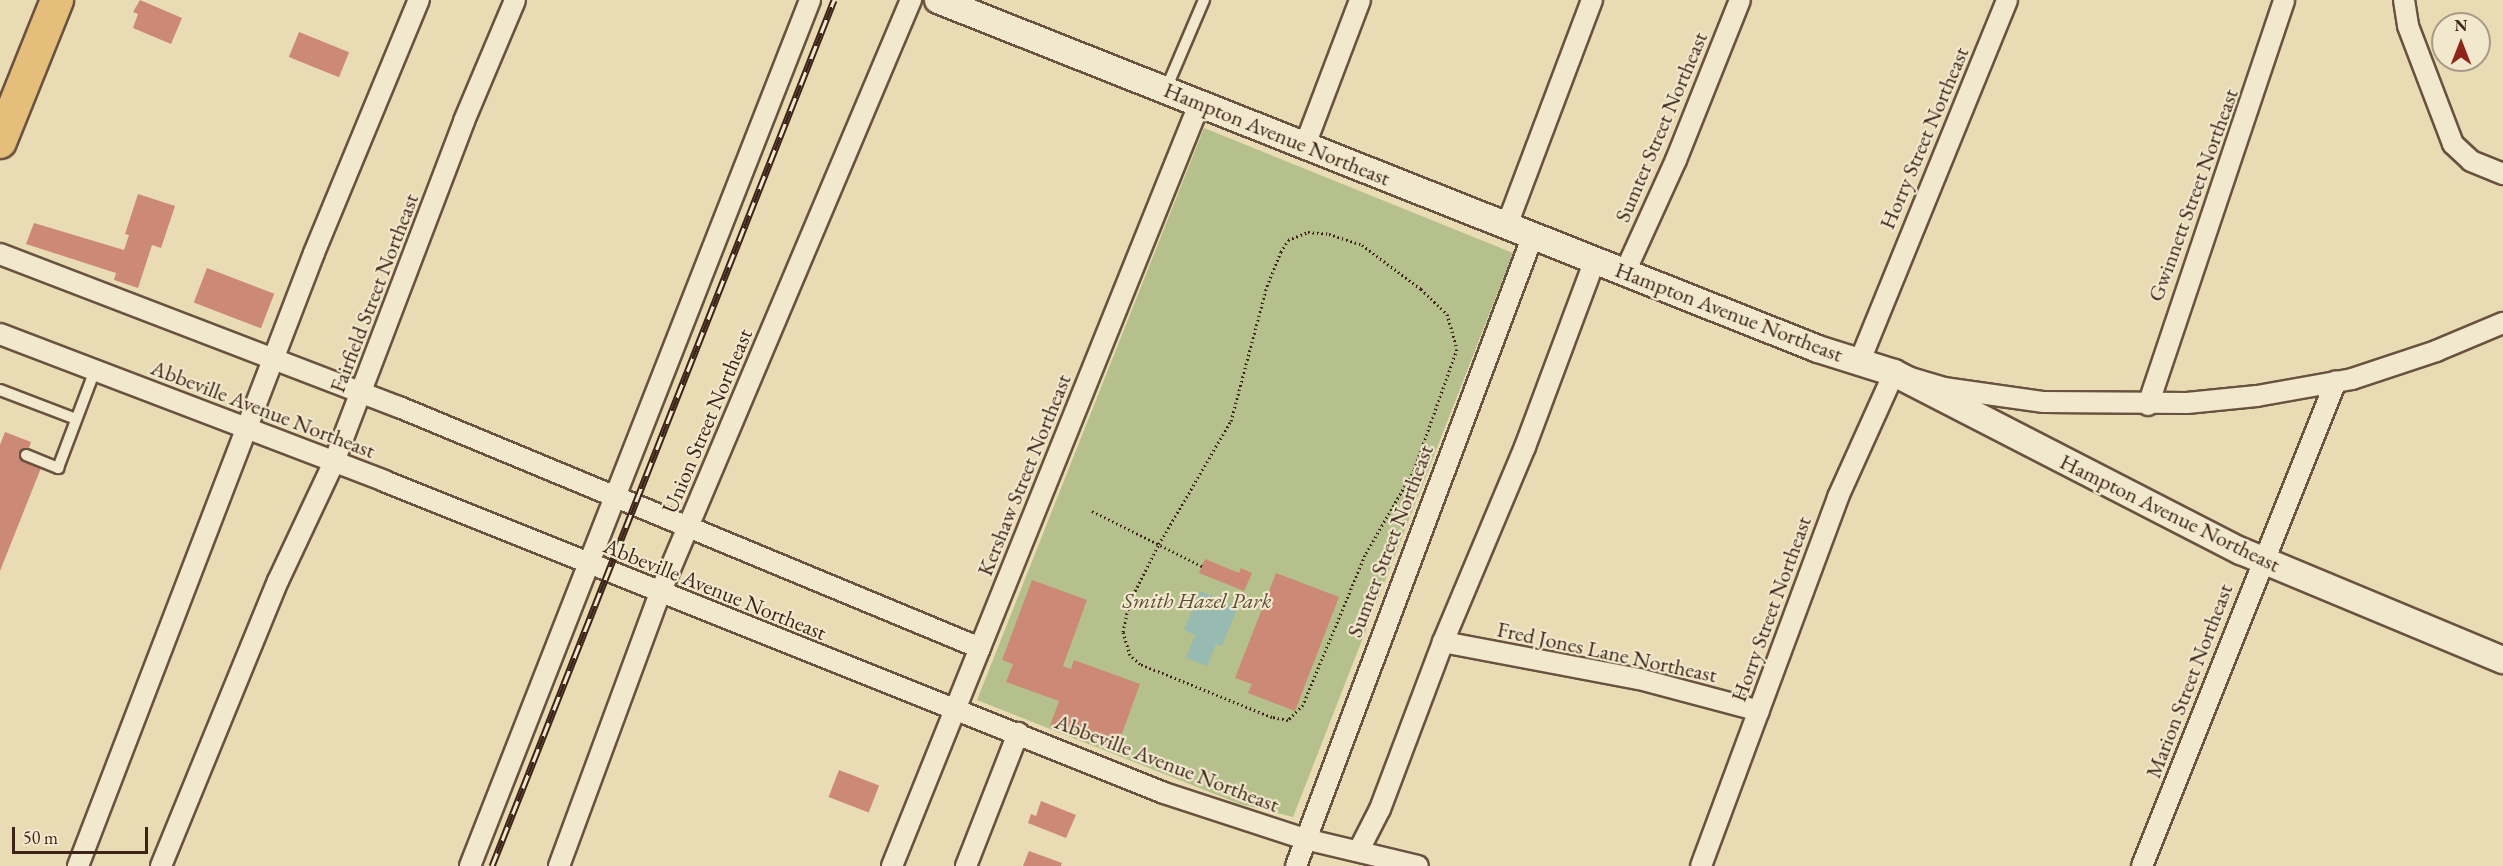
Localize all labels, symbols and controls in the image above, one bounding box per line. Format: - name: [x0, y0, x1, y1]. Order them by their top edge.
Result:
- north arrow: [2431, 12, 2491, 72]
- text: N: [2455, 15, 2467, 36]
- street label: Sumter Street Northeast: [1609, 28, 1713, 226]
- street label: Horry Street Northeast: [1874, 43, 1974, 233]
- street label: Hampton Avenue Northeast: [1160, 76, 1394, 192]
- street label: Gwinnett Street Northeast: [2142, 85, 2244, 305]
- street label: Fairfield Street Northeast: [324, 190, 424, 396]
- street label: Hampton Avenue Northeast: [1611, 256, 1847, 368]
- street label: Union Street Northeast: [656, 325, 758, 517]
- street label: Abbeville Avenue Northeast: [147, 354, 379, 464]
- street label: Kershaw Street Northeast: [971, 370, 1077, 580]
- street label: Sumter Street Northeast: [1341, 441, 1439, 641]
- street label: Hampton Avenue Northeast: [2056, 448, 2284, 578]
- street label: Horry Street Northeast: [1725, 513, 1817, 705]
- street label: Abbeville Avenue Northeast: [600, 532, 830, 646]
- street label: Marion Street Northeast: [2140, 580, 2238, 782]
- park label: Smith Hazel Park: [1123, 588, 1271, 614]
- street label: Fred Jones Lane Northeast: [1495, 616, 1719, 688]
- street label: Abbeville Avenue Northeast: [1051, 708, 1283, 818]
- scale bar: [15, 815, 152, 853]
- text: 50 m: [23, 826, 58, 849]

